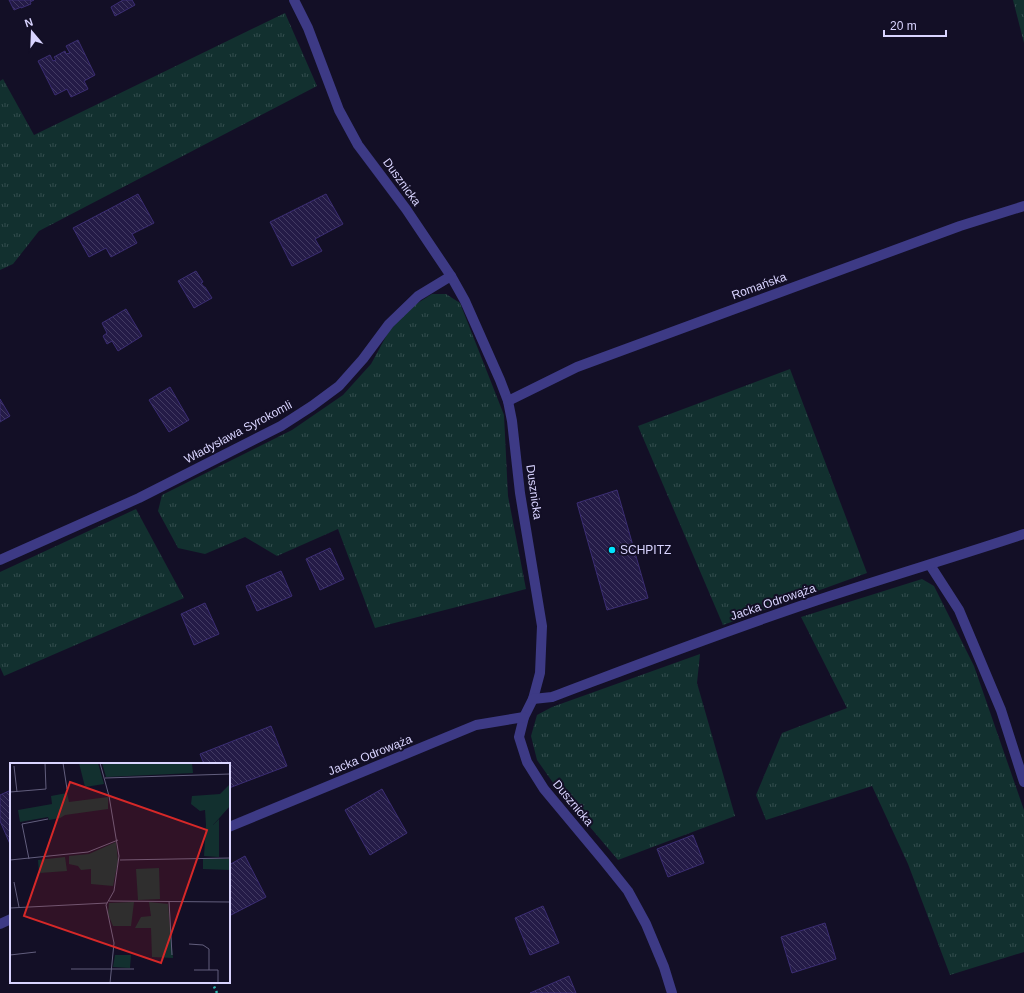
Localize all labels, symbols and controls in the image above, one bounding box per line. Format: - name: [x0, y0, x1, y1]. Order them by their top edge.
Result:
- north arrow: [12, 12, 52, 52]
- scale bar: [884, 12, 946, 38]
- text: N: [23, 16, 35, 30]
- text: 20 m: [890, 19, 917, 33]
- street label: Dusznicka: [380, 155, 424, 209]
- street label: Romańska: [730, 270, 789, 302]
- street label: Władysława Syrokomli: [182, 398, 294, 466]
- street label: Dusznicka: [523, 464, 545, 521]
- place label: SCHPITZ: [620, 543, 671, 557]
- marker: SCHPITZ: [607, 545, 617, 555]
- street label: Jacka Odrowąża: [728, 581, 818, 623]
- street label: Jacka Odrowąża: [326, 732, 414, 778]
- inset map: [10, 763, 230, 983]
- street label: Dusznicka: [550, 777, 596, 829]

